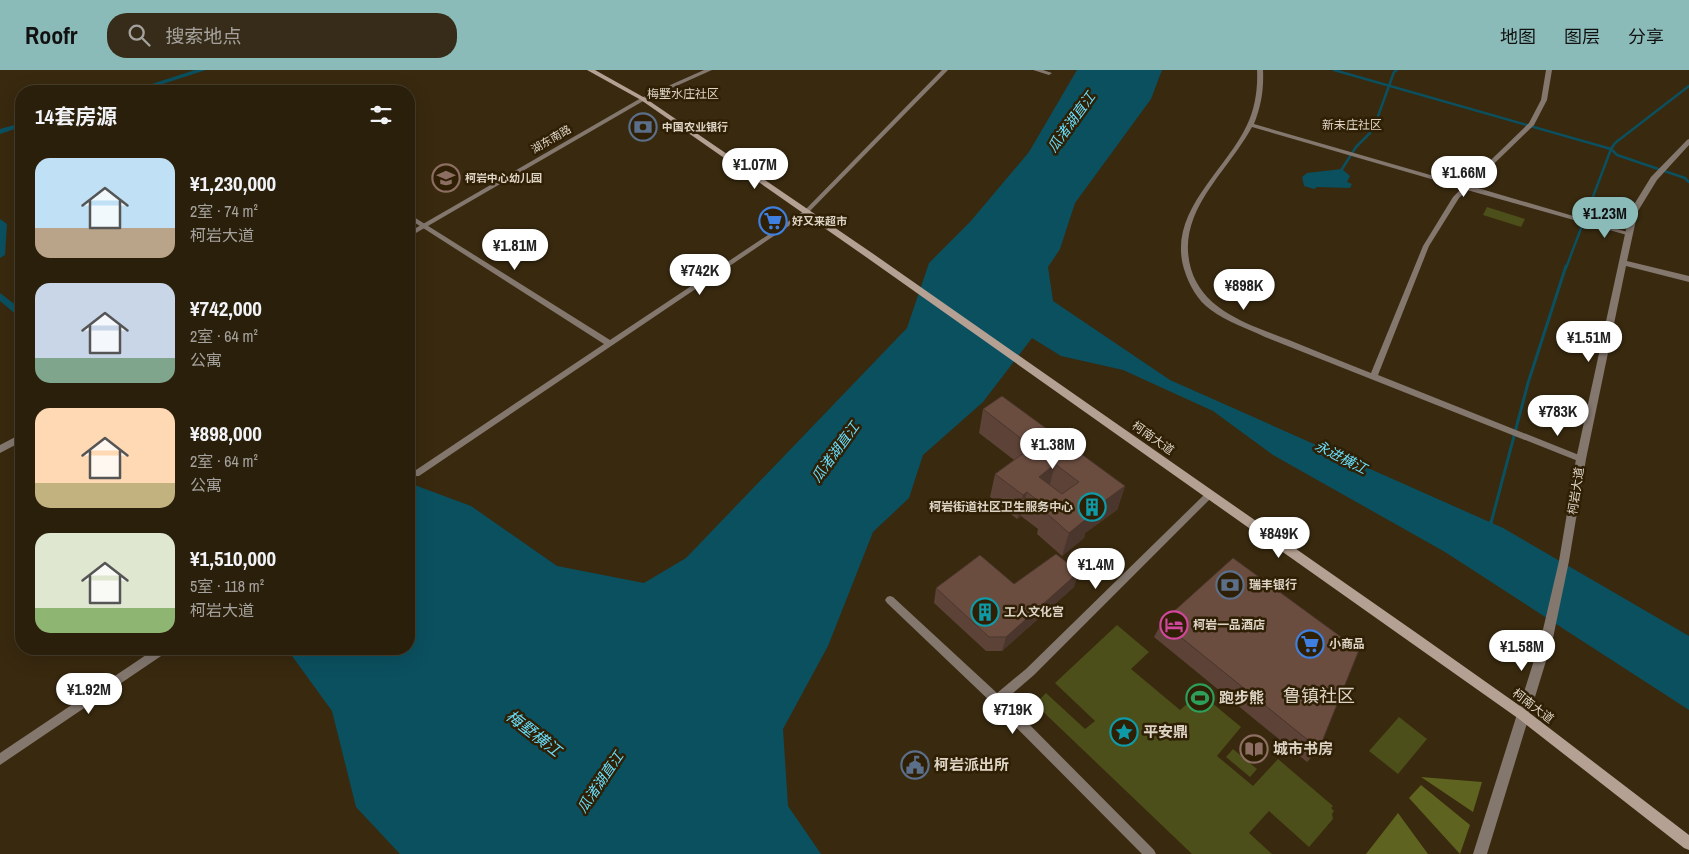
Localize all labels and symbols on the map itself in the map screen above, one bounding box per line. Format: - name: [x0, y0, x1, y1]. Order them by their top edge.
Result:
- district label: 梅墅水庄社区: [647, 86, 719, 102]
- water label: 瓜渚湖直江: [1043, 87, 1100, 156]
- bank icon: 中国农业银行: [628, 112, 658, 142]
- district label: 新未庄社区: [1322, 117, 1382, 133]
- place label: 中国农业银行: [662, 120, 728, 134]
- street label: 湖东南路: [528, 122, 574, 156]
- pin: ¥1.07M: [714, 148, 796, 190]
- pin: ¥1.66M: [1423, 156, 1505, 198]
- school or university icon: 柯岩中心幼儿园: [431, 163, 461, 193]
- place label: 柯岩中心幼儿园: [465, 171, 542, 185]
- pin: ¥1.23M: [1564, 196, 1646, 239]
- supermarket icon: 好又来超市: [758, 206, 788, 236]
- place label: 好又来超市: [792, 214, 847, 228]
- pin: ¥1.81M: [474, 228, 556, 271]
- pin: ¥742K: [665, 254, 735, 296]
- pin: ¥898K: [1209, 268, 1279, 311]
- pin: ¥1.51M: [1548, 320, 1630, 363]
- pin: ¥783K: [1523, 394, 1593, 437]
- water label: 瓜渚湖直江: [807, 417, 864, 486]
- street label: 柯南大道: [1129, 418, 1177, 458]
- pin: ¥1.38M: [1012, 428, 1094, 470]
- water label: 永进横江: [1312, 436, 1372, 479]
- street label: 柯岩大道: [1564, 466, 1588, 516]
- building icon: 柯岩街道社区卫生服务中心: [1077, 492, 1107, 522]
- place label: 柯岩街道社区卫生服务中心: [929, 499, 1073, 515]
- pin: ¥849K: [1244, 516, 1314, 559]
- pin: ¥1.4M: [1061, 548, 1131, 590]
- bank icon: 瑞丰银行: [1215, 570, 1245, 600]
- place label: 瑞丰银行: [1249, 577, 1297, 593]
- building icon: 工人文化宫: [970, 597, 1000, 627]
- place label: 工人文化宫: [1004, 604, 1064, 620]
- hotel icon: 柯岩一品酒店: [1159, 610, 1189, 640]
- place label: 柯岩一品酒店: [1193, 617, 1265, 633]
- supermarket icon: 小商品: [1295, 629, 1325, 659]
- pin: ¥1.58M: [1481, 630, 1563, 672]
- place label: 小商品: [1329, 636, 1365, 652]
- pin: ¥1.92M: [48, 672, 130, 715]
- sports icon: 跑步熊: [1185, 683, 1215, 713]
- district label: 鲁镇社区: [1283, 683, 1355, 708]
- street label: 柯南大道: [1509, 685, 1557, 727]
- place label: 跑步熊: [1219, 687, 1264, 708]
- pin: ¥719K: [978, 692, 1048, 735]
- water label: 梅墅横江: [502, 705, 568, 763]
- place icon: 平安鼎: [1109, 717, 1139, 747]
- place label: 平安鼎: [1143, 721, 1188, 742]
- library icon: 城市书房: [1239, 734, 1269, 764]
- place label: 城市书房: [1273, 738, 1333, 759]
- water label: 瓜渚湖直江: [573, 746, 628, 816]
- public building icon: 柯岩派出所: [900, 750, 930, 780]
- place label: 柯岩派出所: [934, 754, 1009, 775]

